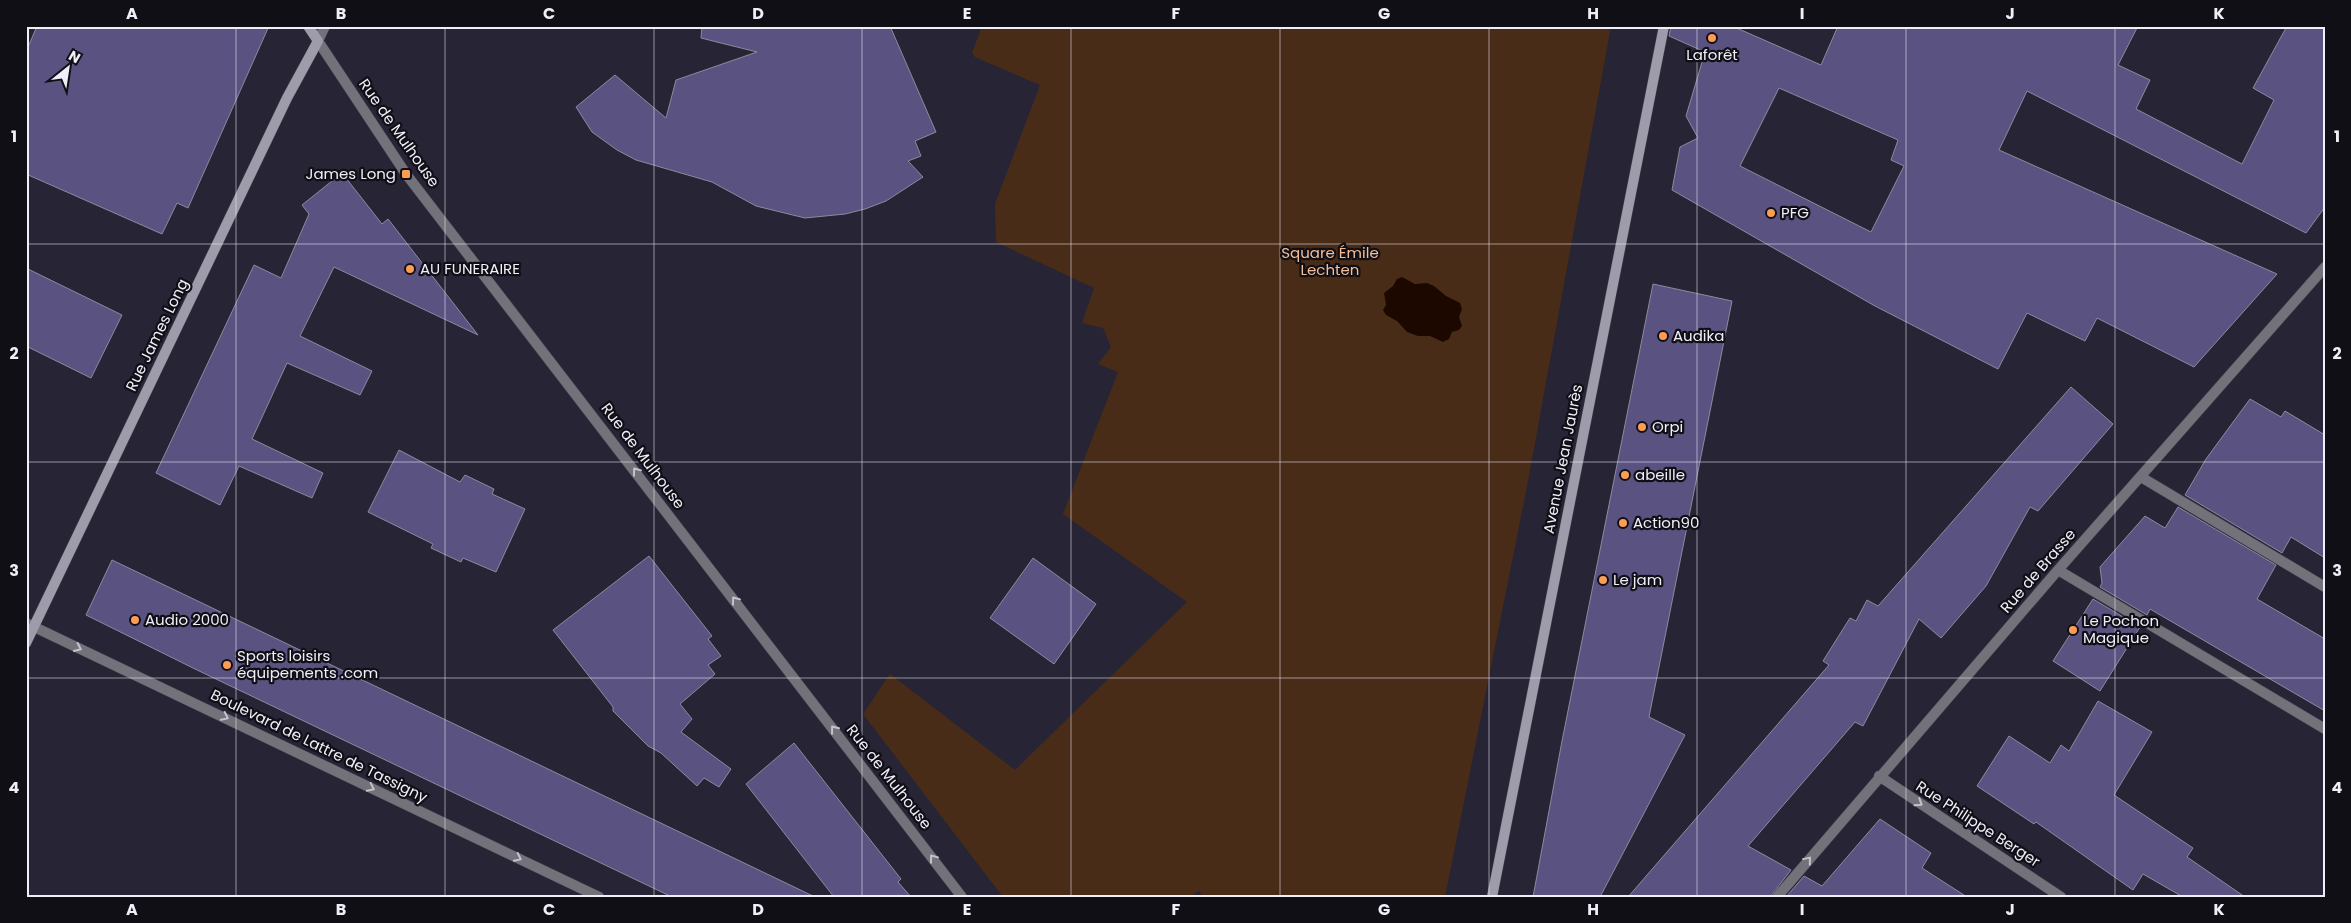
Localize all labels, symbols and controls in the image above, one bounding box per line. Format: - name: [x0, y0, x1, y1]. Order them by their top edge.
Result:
- text: A: [126, 2, 138, 25]
- text: B: [336, 2, 346, 25]
- text: C: [543, 2, 555, 25]
- text: D: [752, 2, 764, 25]
- text: E: [963, 2, 971, 25]
- text: F: [1172, 2, 1181, 25]
- text: G: [1378, 2, 1390, 25]
- text: H: [1587, 2, 1599, 25]
- text: I: [1800, 2, 1804, 25]
- text: J: [2005, 2, 2015, 25]
- text: K: [2213, 2, 2225, 25]
- marker: Laforêt: [1706, 32, 1718, 44]
- north arrow: [42, 42, 92, 92]
- place label: Laforêt: [1686, 44, 1738, 65]
- text: N: [65, 45, 84, 68]
- street label: Rue de Mulhouse: [354, 74, 445, 191]
- text: 1: [11, 125, 17, 148]
- text: 1: [2334, 125, 2340, 148]
- place label: James Long: [306, 163, 396, 184]
- marker: James Long: [400, 168, 412, 180]
- place label: PFG: [1781, 202, 1809, 223]
- marker: PFG: [1765, 207, 1777, 219]
- park label: Square Émile Lechten: [1281, 242, 1379, 280]
- place label: AU FUNERAIRE: [420, 258, 520, 279]
- marker: AU FUNERAIRE: [404, 263, 416, 275]
- street label: Rue James Long: [120, 275, 193, 394]
- place label: Audika: [1673, 325, 1724, 346]
- marker: Audika: [1657, 330, 1669, 342]
- text: 2: [9, 342, 19, 365]
- text: 2: [2332, 342, 2342, 365]
- street label: Avenue Jean Jaurès: [1538, 382, 1587, 535]
- street label: Rue de Mulhouse: [597, 398, 690, 513]
- place label: Orpi: [1652, 416, 1683, 437]
- marker: Orpi: [1636, 421, 1648, 433]
- place label: abeille: [1635, 464, 1685, 485]
- one-way arrow: [633, 467, 642, 477]
- marker: abeille: [1619, 469, 1631, 481]
- place label: Action90: [1633, 512, 1699, 533]
- marker: Action90: [1617, 517, 1629, 529]
- street label: Rue de Brasse: [1995, 524, 2080, 617]
- text: 3: [9, 559, 19, 582]
- text: 3: [2332, 559, 2342, 582]
- place label: Le jam: [1613, 569, 1662, 590]
- marker: Le jam: [1597, 574, 1609, 586]
- one-way arrow: [732, 597, 740, 606]
- place label: Audio 2000: [145, 609, 229, 630]
- place label: Le Pochon Magique: [2083, 610, 2159, 648]
- marker: Audio 2000: [129, 614, 141, 626]
- marker: Le Pochon Magique: [2067, 624, 2079, 636]
- one-way arrow: [73, 641, 82, 652]
- place label: Sports loisirs équipements .com: [237, 645, 378, 683]
- marker: Sports loisirs équipements .com: [221, 659, 233, 671]
- street label: Boulevard de Lattre de Tassigny: [207, 684, 432, 808]
- one-way arrow: [219, 711, 228, 721]
- street label: Rue de Mulhouse: [842, 720, 937, 833]
- one-way arrow: [831, 726, 839, 735]
- text: 4: [9, 776, 20, 799]
- street label: Rue Philippe Berger: [1912, 776, 2045, 872]
- text: 4: [2332, 776, 2343, 799]
- one-way arrow: [366, 781, 375, 792]
- one-way arrow: [1914, 797, 1923, 806]
- one-way arrow: [513, 851, 522, 862]
- one-way arrow: [930, 855, 938, 864]
- one-way arrow: [1802, 856, 1811, 865]
- text: A: [126, 898, 138, 921]
- text: B: [336, 898, 346, 921]
- text: C: [543, 898, 555, 921]
- text: D: [752, 898, 764, 921]
- text: E: [963, 898, 971, 921]
- text: F: [1172, 898, 1181, 921]
- text: G: [1378, 898, 1390, 921]
- text: H: [1587, 898, 1599, 921]
- text: I: [1800, 898, 1804, 921]
- text: J: [2005, 898, 2015, 921]
- text: K: [2213, 898, 2225, 921]

